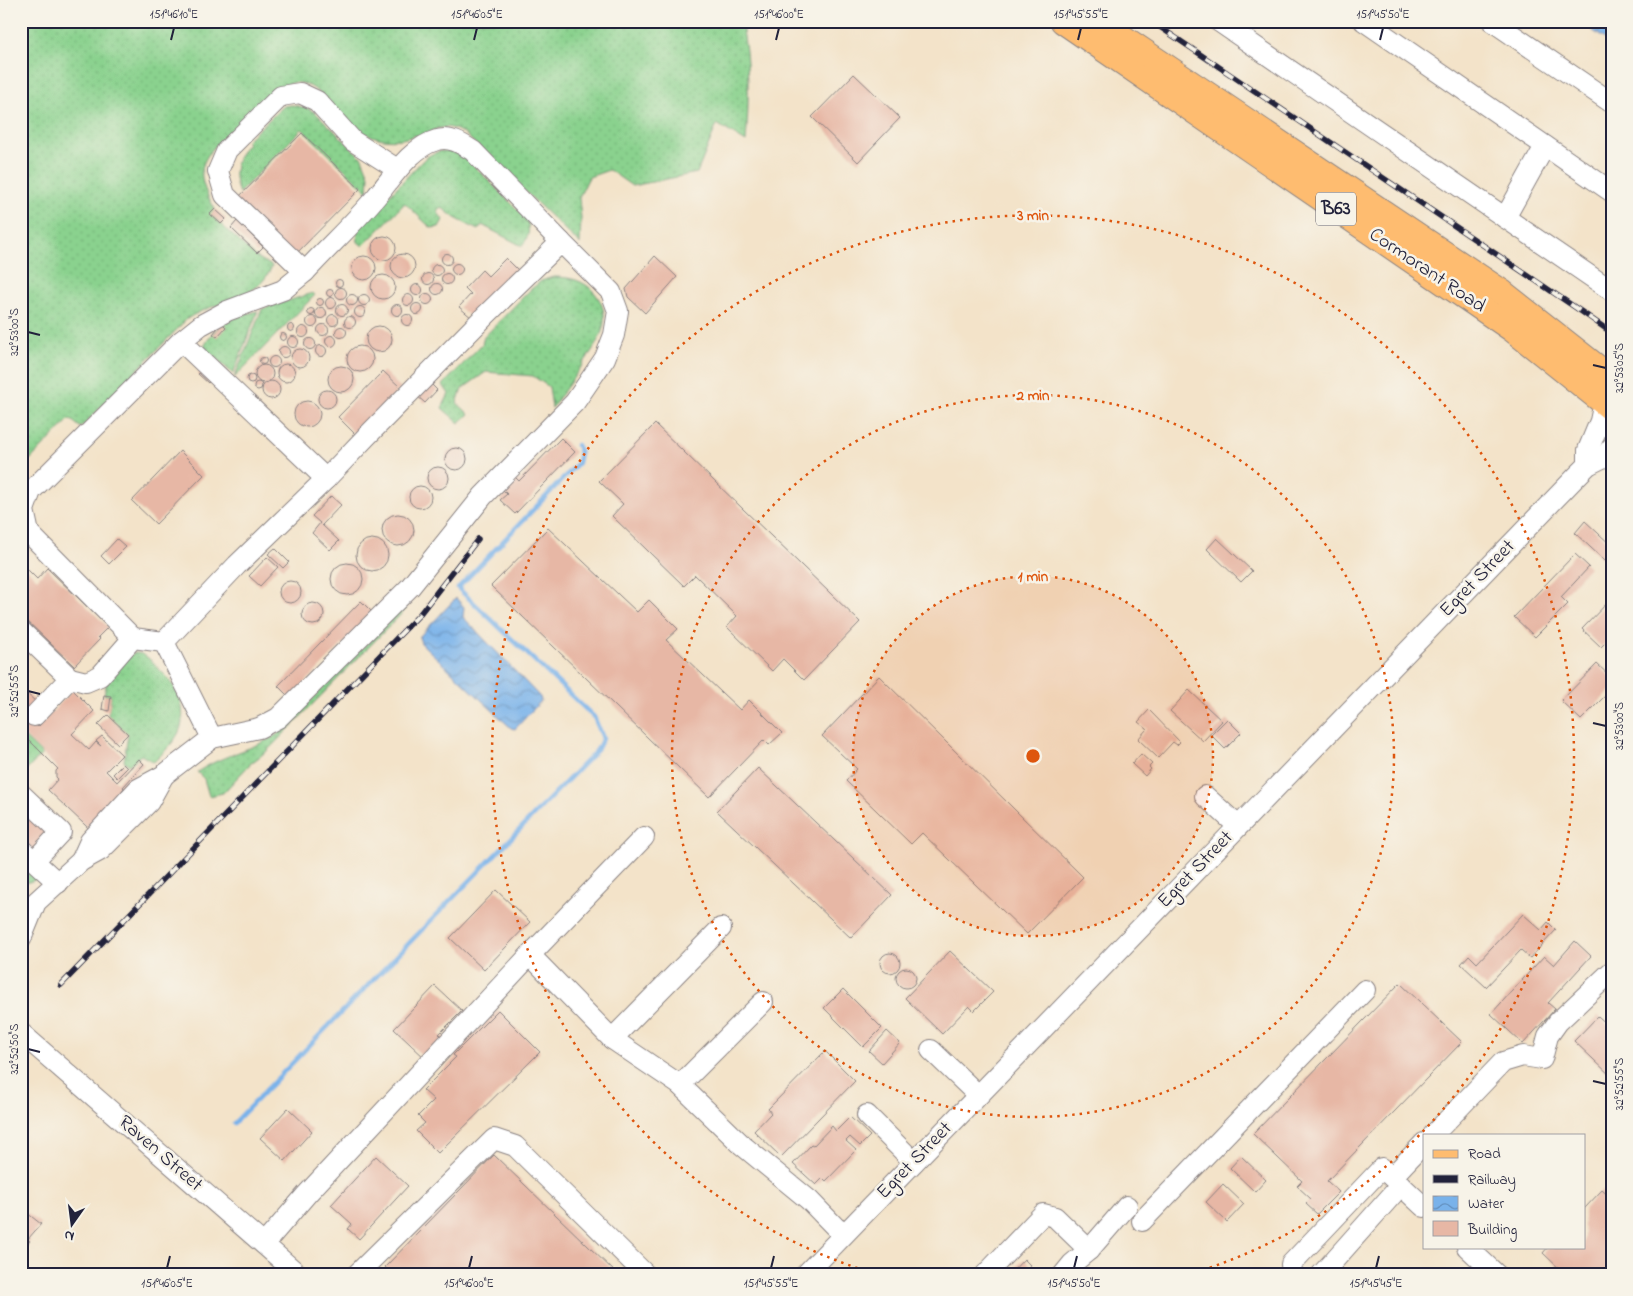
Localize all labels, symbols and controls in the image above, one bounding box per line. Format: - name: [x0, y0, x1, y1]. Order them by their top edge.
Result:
- text: 151°46'10"E: [150, 6, 198, 24]
- text: 151°46'05"E: [451, 6, 503, 24]
- text: 151°46'00"E: [754, 6, 804, 24]
- text: 151°45'55"E: [1054, 6, 1108, 24]
- text: 151°45'50"E: [1357, 6, 1409, 24]
- road number: B63: [1316, 192, 1356, 225]
- text: 3 min: [1016, 205, 1049, 227]
- street label: Cormorant Road: [1363, 221, 1491, 321]
- text: 32°53'00"S: [6, 308, 24, 356]
- text: 32°53'05"S: [1611, 343, 1629, 393]
- text: 2 min: [1016, 385, 1050, 407]
- street label: Egret Street: [1433, 533, 1524, 625]
- text: 1 min: [1018, 566, 1049, 588]
- text: 32°52'55"S: [6, 664, 24, 717]
- text: 32°53'00"S: [1611, 702, 1629, 750]
- centre of rings: [1024, 747, 1042, 765]
- street label: Egret Street: [1151, 824, 1242, 916]
- text: 32°52'50"S: [6, 1023, 24, 1074]
- text: 32°52'55"S: [1611, 1057, 1629, 1110]
- street label: Raven Street: [111, 1109, 209, 1199]
- street label: Egret Street: [870, 1115, 961, 1207]
- legend: [1423, 1134, 1586, 1248]
- text: Road: [1468, 1143, 1501, 1165]
- text: Railway: [1468, 1169, 1516, 1192]
- text: Water: [1468, 1193, 1504, 1215]
- north arrow: [48, 1198, 98, 1248]
- text: Building: [1467, 1219, 1517, 1242]
- text: N: [62, 1224, 76, 1246]
- text: 151°46'05"E: [141, 1275, 193, 1293]
- text: 151°46'00"E: [444, 1275, 494, 1293]
- text: 151°45'55"E: [744, 1275, 798, 1293]
- text: 151°45'50"E: [1048, 1275, 1100, 1293]
- text: 151°45'45"E: [1350, 1275, 1402, 1293]

